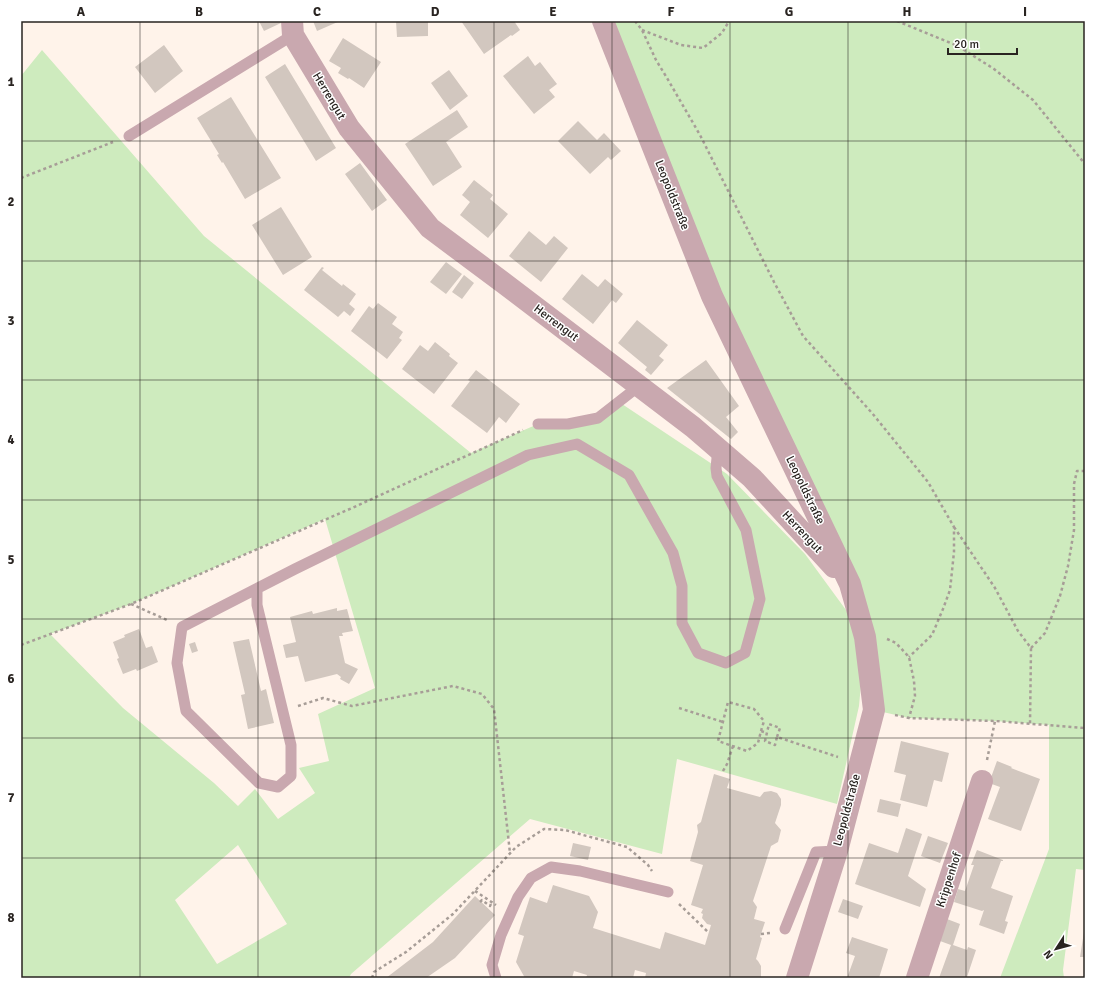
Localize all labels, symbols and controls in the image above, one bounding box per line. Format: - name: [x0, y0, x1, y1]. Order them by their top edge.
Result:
- text: A: [77, 4, 86, 20]
- text: B: [195, 4, 203, 20]
- text: C: [313, 4, 321, 20]
- text: D: [431, 4, 440, 20]
- text: E: [549, 4, 557, 20]
- text: F: [668, 4, 675, 20]
- text: G: [785, 4, 793, 20]
- text: H: [903, 4, 911, 20]
- text: I: [1023, 4, 1027, 20]
- scale bar: [948, 30, 1017, 56]
- text: 20 m: [954, 37, 979, 52]
- street label: Herrengut: [309, 70, 349, 122]
- text: 1: [7, 74, 15, 90]
- street label: Leopoldstraße: [651, 158, 693, 232]
- text: 2: [7, 194, 15, 210]
- street label: Herrengut: [531, 301, 581, 345]
- text: 3: [7, 313, 15, 329]
- text: 4: [7, 432, 15, 448]
- street label: Leopoldstraße: [782, 453, 828, 527]
- street label: Herrengut: [779, 508, 825, 556]
- text: 5: [7, 552, 15, 568]
- text: 6: [7, 671, 15, 687]
- street label: Leopoldstraße: [830, 772, 864, 848]
- text: 7: [7, 790, 15, 806]
- street label: Krippenhof: [933, 850, 965, 909]
- text: 8: [7, 910, 15, 926]
- north arrow: [1036, 929, 1076, 969]
- text: N: [1041, 948, 1056, 962]

